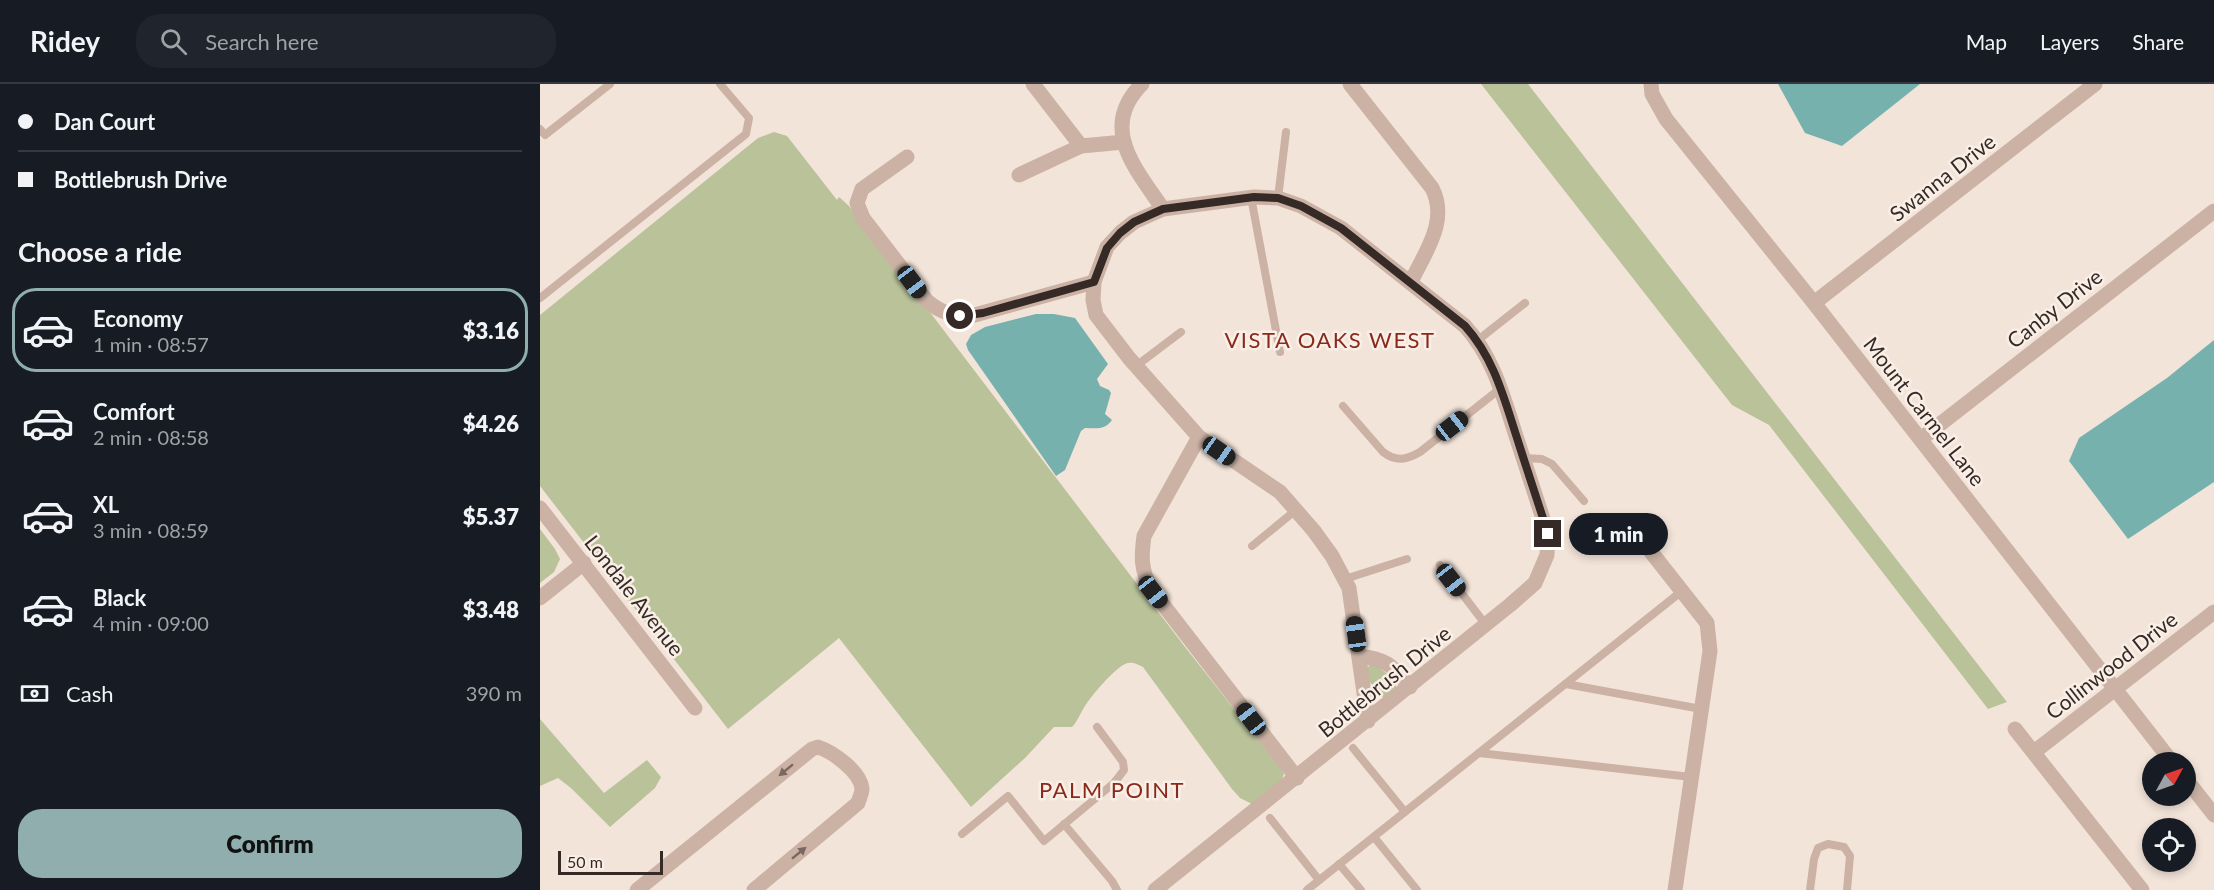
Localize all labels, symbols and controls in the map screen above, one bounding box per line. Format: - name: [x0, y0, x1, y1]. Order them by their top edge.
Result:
- search box: [136, 14, 556, 68]
- text: Ridey: [30, 24, 100, 58]
- icon: search: [157, 25, 190, 58]
- text: Search here: [205, 28, 319, 55]
- text: Map: [1966, 29, 2007, 54]
- text: Layers: [2040, 29, 2099, 54]
- text: Share: [2132, 29, 2184, 54]
- text: Dan Court: [54, 108, 155, 135]
- street label: Swanna Drive: [1884, 128, 2000, 226]
- text: Bottlebrush Drive: [54, 166, 227, 193]
- text: Choose a ride: [18, 235, 182, 268]
- car: [894, 262, 930, 302]
- street label: Canby Drive: [2002, 263, 2106, 353]
- route start: [946, 302, 973, 329]
- icon: car: [21, 303, 75, 357]
- text: Economy: [93, 305, 183, 332]
- text: $3.16: [463, 317, 519, 344]
- district label: VISTA OAKS WEST: [1224, 326, 1436, 353]
- text: 1 min · 08:57: [93, 332, 209, 356]
- street label: Mount Carmel Lane: [1859, 332, 1991, 490]
- icon: car: [21, 396, 75, 450]
- text: Comfort: [93, 398, 175, 425]
- car: [1432, 408, 1472, 444]
- text: $4.26: [463, 410, 519, 437]
- text: 2 min · 08:58: [93, 425, 209, 449]
- car: [1199, 433, 1239, 469]
- icon: car: [21, 489, 75, 543]
- text: XL: [93, 491, 119, 518]
- text: $5.37: [463, 503, 519, 530]
- callout: 1 min: [1569, 513, 1668, 555]
- text: 3 min · 08:59: [93, 518, 209, 542]
- route end: [1534, 520, 1561, 547]
- text: 1 min: [1594, 522, 1643, 546]
- street label: Londale Avenue: [580, 530, 690, 660]
- car: [1433, 560, 1469, 600]
- car: [1135, 572, 1171, 612]
- icon: car: [21, 582, 75, 636]
- text: Black: [93, 584, 146, 611]
- text: $3.48: [463, 596, 519, 623]
- street label: Collinwood Drive: [2040, 606, 2182, 724]
- text: 4 min · 09:00: [93, 611, 209, 635]
- car: [1345, 615, 1367, 653]
- street label: Bottlebrush Drive: [1313, 620, 1455, 742]
- icon: cash: [18, 677, 51, 710]
- text: Cash: [66, 680, 113, 707]
- text: 390 m: [466, 681, 522, 705]
- car: [1233, 699, 1269, 739]
- north arrow: [2142, 752, 2196, 806]
- map controls: [2142, 752, 2196, 872]
- one-way arrow: [779, 763, 794, 775]
- district label: PALM POINT: [1039, 776, 1185, 803]
- button: Confirm: [18, 809, 522, 878]
- button: locate: [2142, 818, 2196, 872]
- one-way arrow: [791, 847, 807, 860]
- scale bar: [558, 848, 663, 876]
- text: 50 m: [567, 852, 603, 871]

